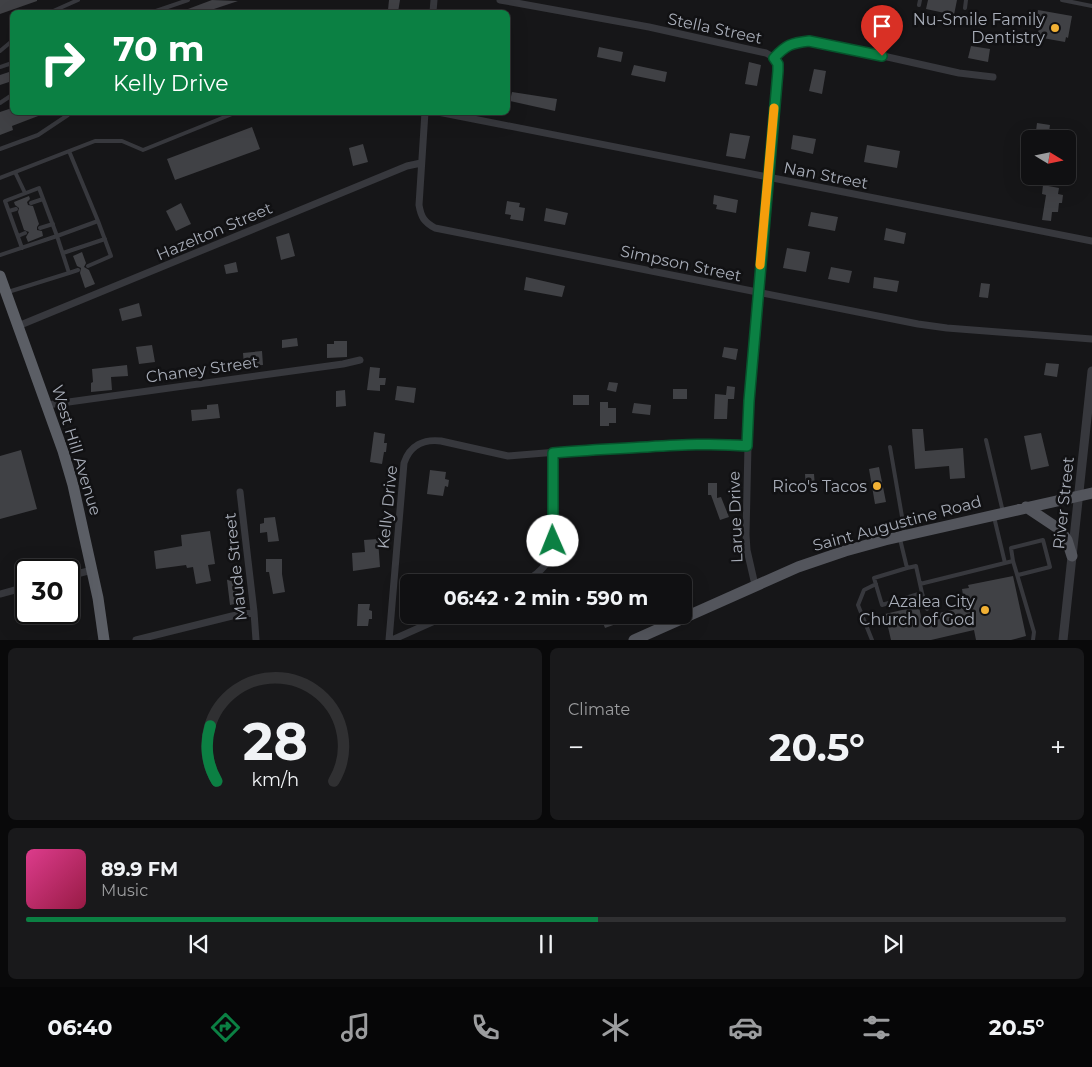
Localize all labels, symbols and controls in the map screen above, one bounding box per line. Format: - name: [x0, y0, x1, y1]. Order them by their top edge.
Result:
- pin: [861, 5, 903, 56]
- street label: Stella Street: [666, 9, 764, 48]
- place label: Nu-Smile Family Dentistry: [913, 10, 1045, 47]
- icon: arrive: [868, 12, 896, 40]
- marker: Nu-Smile Family Dentistry: [1049, 22, 1061, 34]
- text: 70 m: [113, 27, 204, 70]
- icon: right: [30, 30, 95, 95]
- text: Kelly Drive: [113, 70, 228, 97]
- north arrow: [1021, 130, 1076, 185]
- map controls: [1021, 130, 1076, 185]
- street label: Nan Street: [782, 158, 870, 193]
- street label: Hazelton Street: [153, 198, 275, 264]
- street label: Simpson Street: [619, 241, 744, 286]
- street label: Chaney Street: [145, 352, 260, 387]
- street label: West Hill Avenue: [48, 383, 105, 518]
- street label: River Street: [1049, 455, 1078, 550]
- street label: Kelly Drive: [374, 464, 401, 550]
- street label: Larue Drive: [724, 471, 747, 563]
- place label: Rico's Tacos: [772, 477, 867, 496]
- marker: Rico's Tacos: [871, 480, 883, 492]
- street label: Saint Augustine Road: [811, 492, 984, 555]
- street label: Maude Street: [220, 511, 251, 622]
- position arrow: [526, 514, 578, 566]
- speed limit sign: 30: [15, 559, 80, 624]
- text: 06:42 · 2 min · 590 m: [444, 587, 648, 610]
- place label: Azalea City Church of God: [859, 592, 975, 629]
- marker: Azalea City Church of God: [979, 604, 991, 616]
- text: Climate: [568, 700, 630, 719]
- text: 28: [242, 710, 308, 773]
- text: 20.5°: [769, 724, 865, 771]
- text: −: [568, 730, 584, 764]
- text: +: [1050, 730, 1066, 764]
- text: km/h: [251, 769, 299, 790]
- text: 89.9 FM: [101, 858, 178, 881]
- text: Music: [101, 881, 148, 900]
- icon: previous: [185, 930, 213, 958]
- icon: pause: [532, 930, 560, 958]
- icon: next: [879, 930, 907, 958]
- icon: directions: [208, 1010, 243, 1045]
- icon: music: [338, 1010, 373, 1045]
- icon: phone: [468, 1010, 503, 1045]
- icon: climate: [598, 1010, 633, 1045]
- icon: car: [728, 1010, 763, 1045]
- icon: filters: [859, 1010, 894, 1045]
- text: 06:40: [48, 1014, 112, 1041]
- text: 20.5°: [989, 1014, 1044, 1041]

